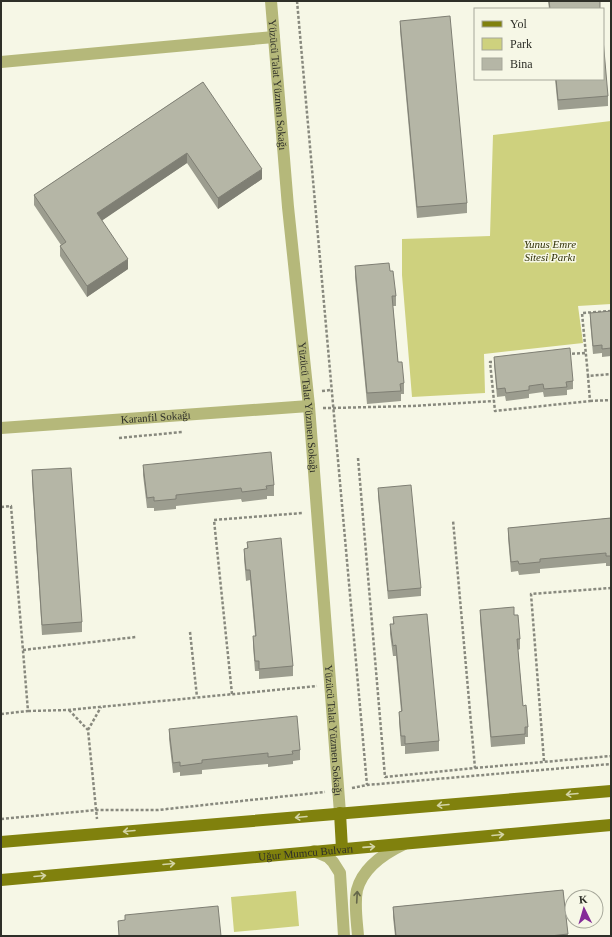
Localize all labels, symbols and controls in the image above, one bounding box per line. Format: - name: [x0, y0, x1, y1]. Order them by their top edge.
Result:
- legend: [474, 8, 604, 80]
- text: Yol: [510, 17, 527, 31]
- street label: Yüzücü Talat Yüzmen Sokağı: [267, 19, 289, 151]
- text: Park: [510, 37, 532, 51]
- text: Bina: [510, 57, 533, 71]
- park label: Yunus Emre Sitesi Parkı: [524, 238, 576, 263]
- street label: Yüzücü Talat Yüzmen Sokağı: [296, 341, 320, 473]
- street label: Karanfil Sokağı: [120, 408, 191, 425]
- street label: Yüzücü Talat Yüzmen Sokağı: [323, 664, 345, 796]
- one-way arrow: [566, 791, 579, 798]
- one-way arrow: [437, 801, 450, 808]
- one-way arrow: [295, 813, 308, 820]
- one-way arrow: [123, 827, 136, 834]
- one-way arrow: [491, 832, 504, 839]
- street label: Uğur Mumcu Bulvarı: [258, 842, 354, 863]
- one-way arrow: [362, 843, 375, 850]
- one-way arrow: [162, 861, 175, 868]
- one-way arrow: [33, 873, 46, 880]
- north arrow: [564, 889, 604, 929]
- one-way arrow: [353, 891, 360, 904]
- text: K: [578, 893, 588, 905]

